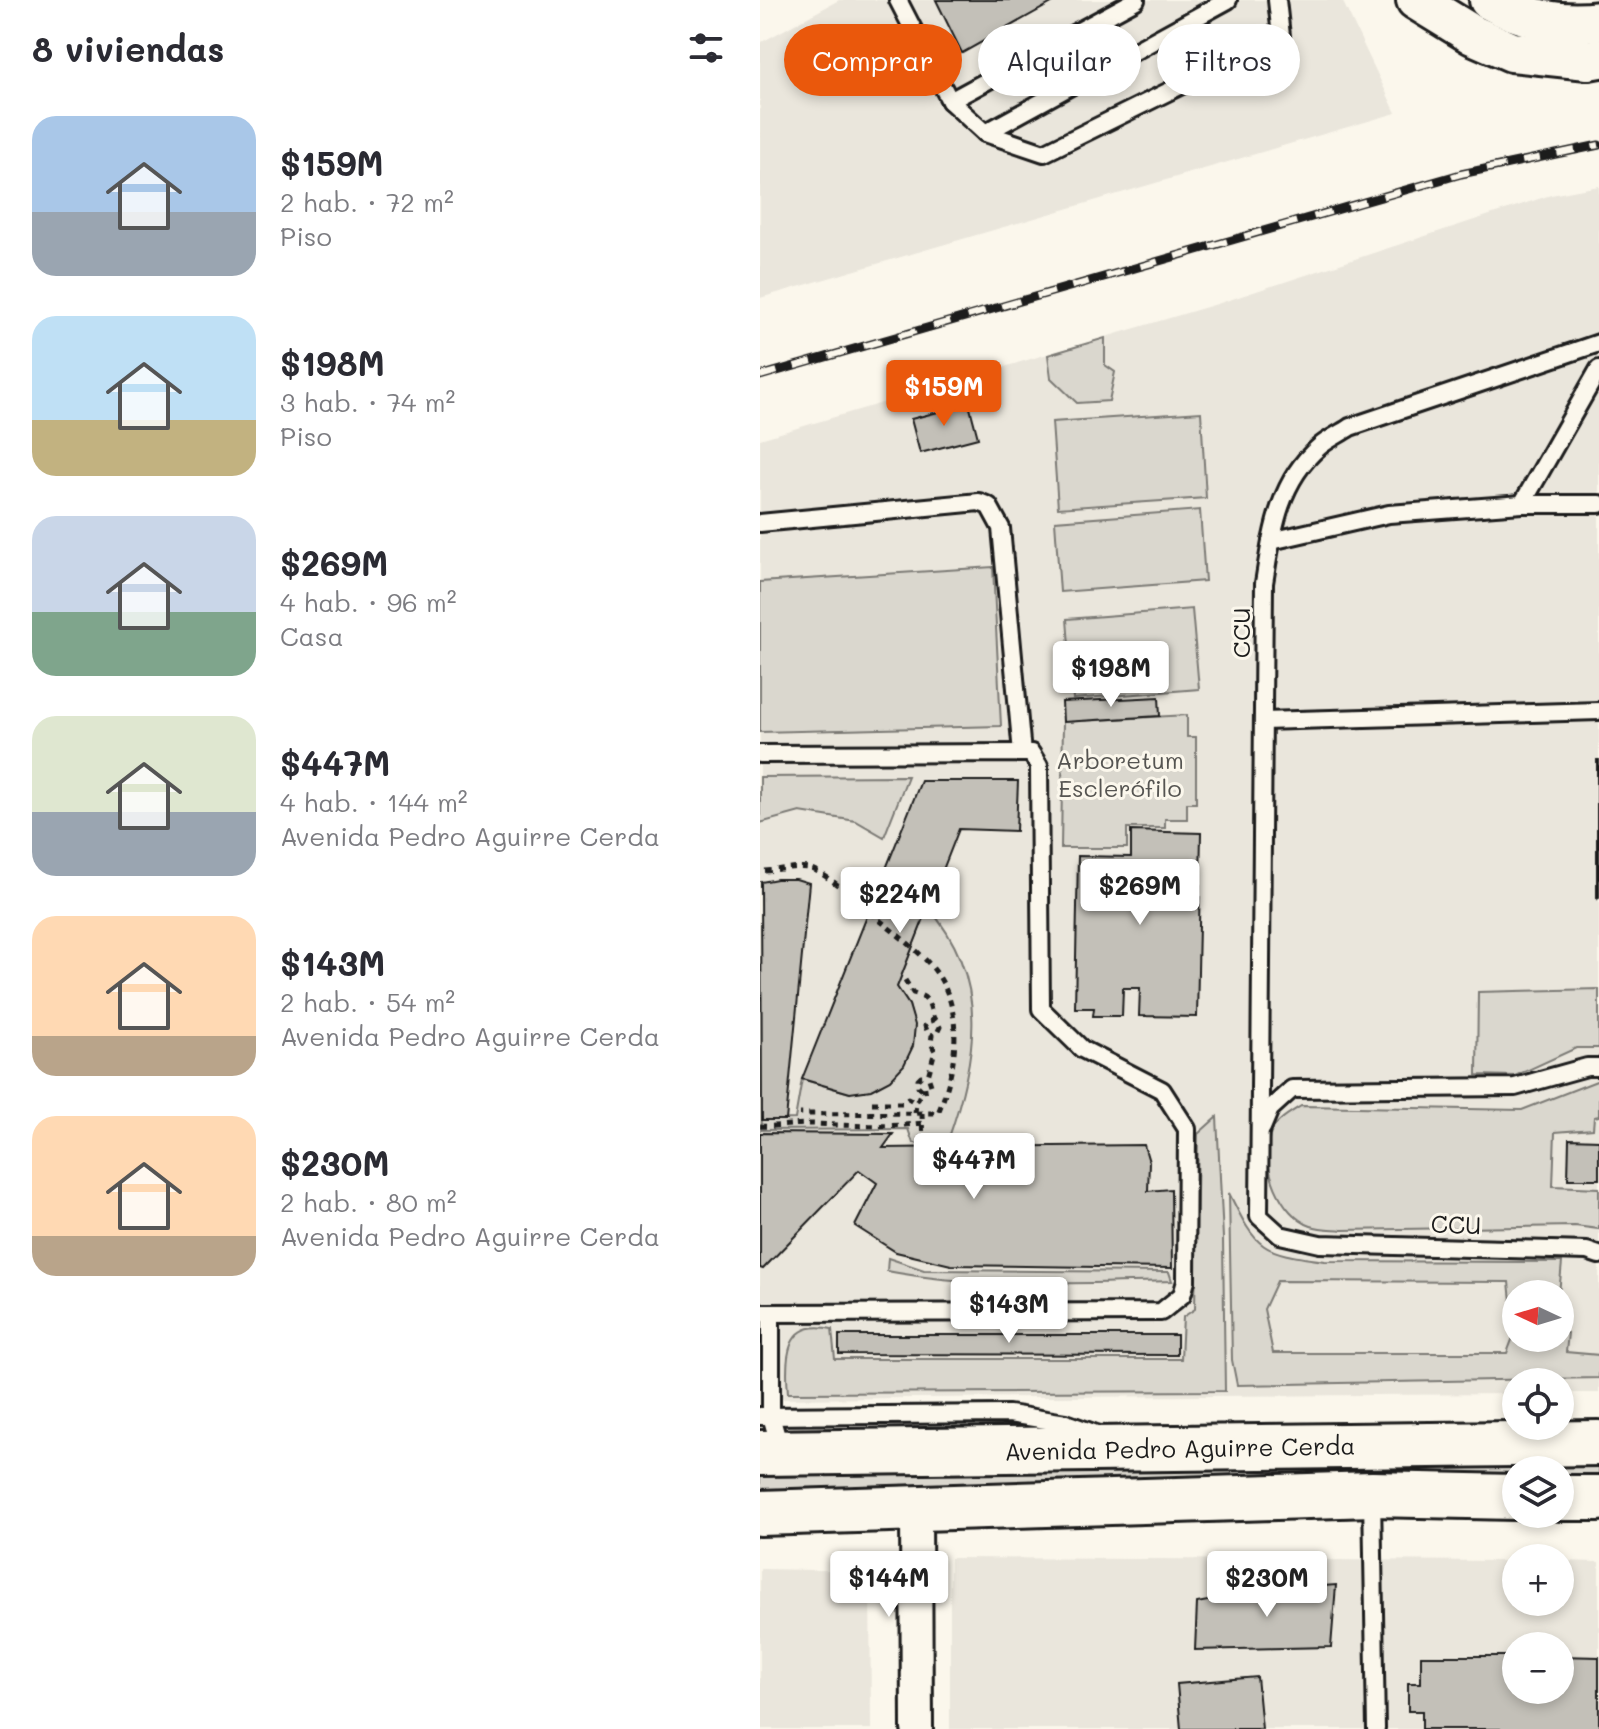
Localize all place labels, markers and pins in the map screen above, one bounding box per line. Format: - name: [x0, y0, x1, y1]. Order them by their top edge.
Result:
- pin: $159M: [888, 360, 1000, 428]
- pin: $198M: [1055, 641, 1167, 709]
- pin: $269M: [1084, 859, 1196, 927]
- pin: $224M: [844, 867, 956, 935]
- pin: $447M: [918, 1133, 1030, 1201]
- pin: $143M: [953, 1277, 1065, 1345]
- pin: $144M: [833, 1551, 945, 1619]
- pin: $230M: [1211, 1551, 1323, 1619]

